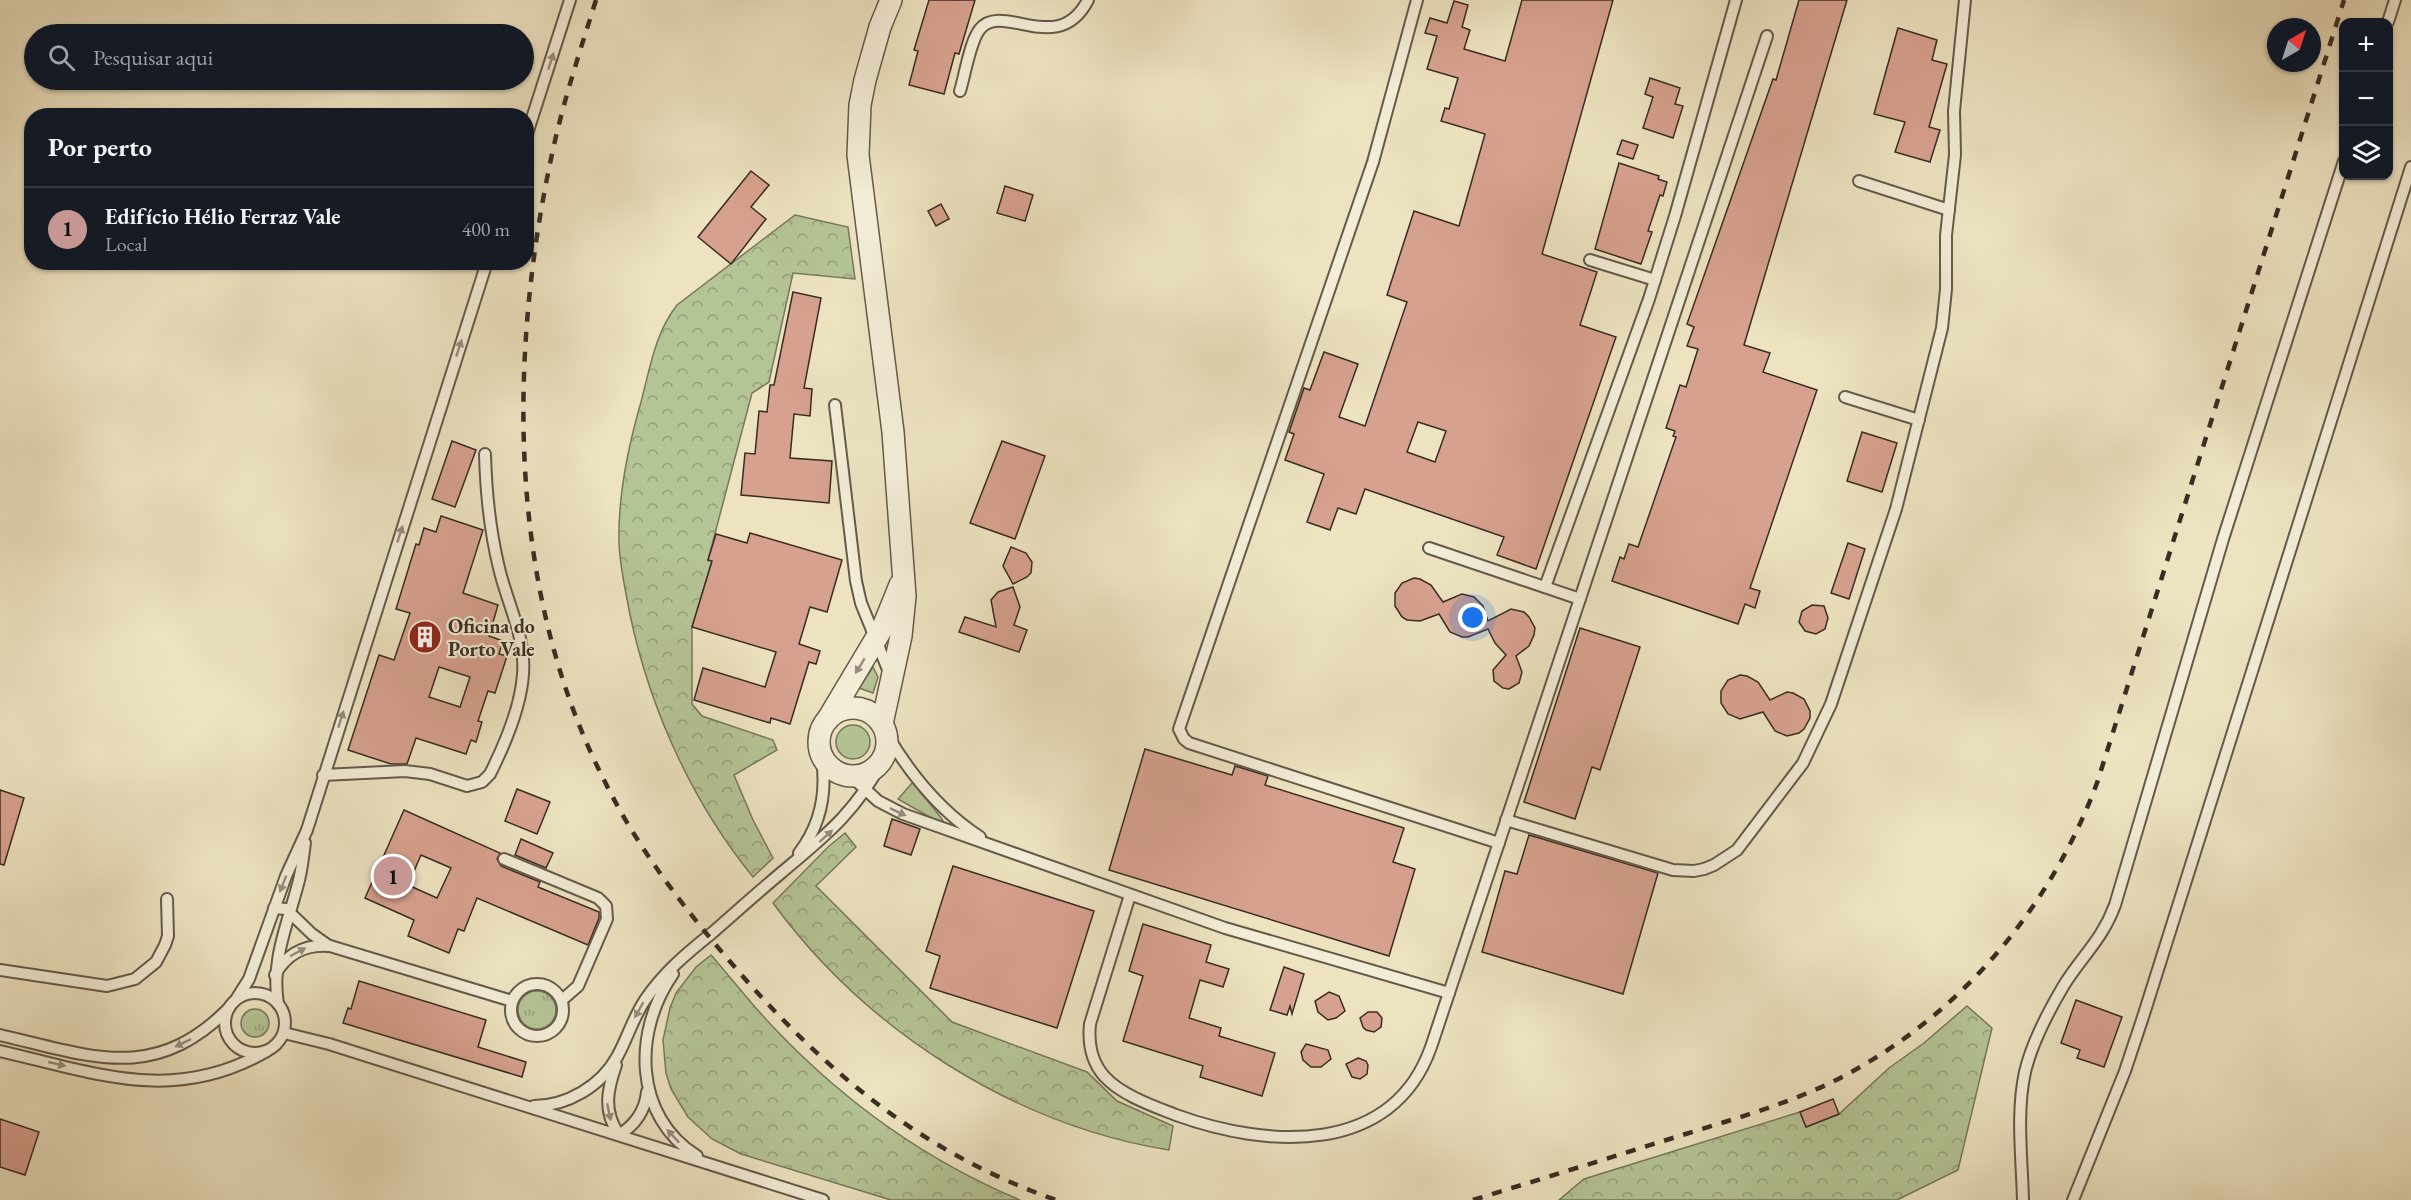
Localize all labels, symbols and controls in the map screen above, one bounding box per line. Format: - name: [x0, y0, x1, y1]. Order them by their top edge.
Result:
- north arrow: [2267, 18, 2321, 72]
- map controls: [2339, 18, 2393, 180]
- button: +: [2339, 18, 2393, 72]
- search box: [24, 24, 534, 90]
- icon: search: [45, 41, 78, 74]
- text: Pesquisar aqui: [93, 43, 213, 72]
- one-way arrow: [546, 52, 556, 70]
- button: −: [2339, 72, 2393, 126]
- button: layers: [2339, 126, 2393, 180]
- text: Por perto: [48, 130, 152, 164]
- text: Edifício Hélio Ferraz Vale: [105, 202, 340, 231]
- text: 1: [62, 216, 73, 242]
- text: 400 m: [462, 216, 510, 242]
- text: Local: [105, 231, 147, 257]
- one-way arrow: [455, 339, 465, 357]
- one-way arrow: [396, 525, 405, 543]
- your location: [1458, 603, 1487, 632]
- place label: Oficina do Porto Vale: [448, 613, 535, 662]
- building icon: Oficina do Porto Vale: [407, 619, 443, 655]
- one-way arrow: [854, 658, 865, 674]
- one-way arrow: [337, 710, 346, 728]
- one-way arrow: [890, 807, 907, 816]
- one-way arrow: [818, 829, 833, 843]
- pin: 1: [374, 854, 412, 898]
- one-way arrow: [278, 875, 287, 893]
- one-way arrow: [290, 947, 307, 957]
- one-way arrow: [634, 1002, 644, 1019]
- one-way arrow: [174, 1038, 191, 1047]
- one-way arrow: [48, 1060, 67, 1069]
- one-way arrow: [605, 1103, 614, 1122]
- one-way arrow: [667, 1129, 680, 1144]

